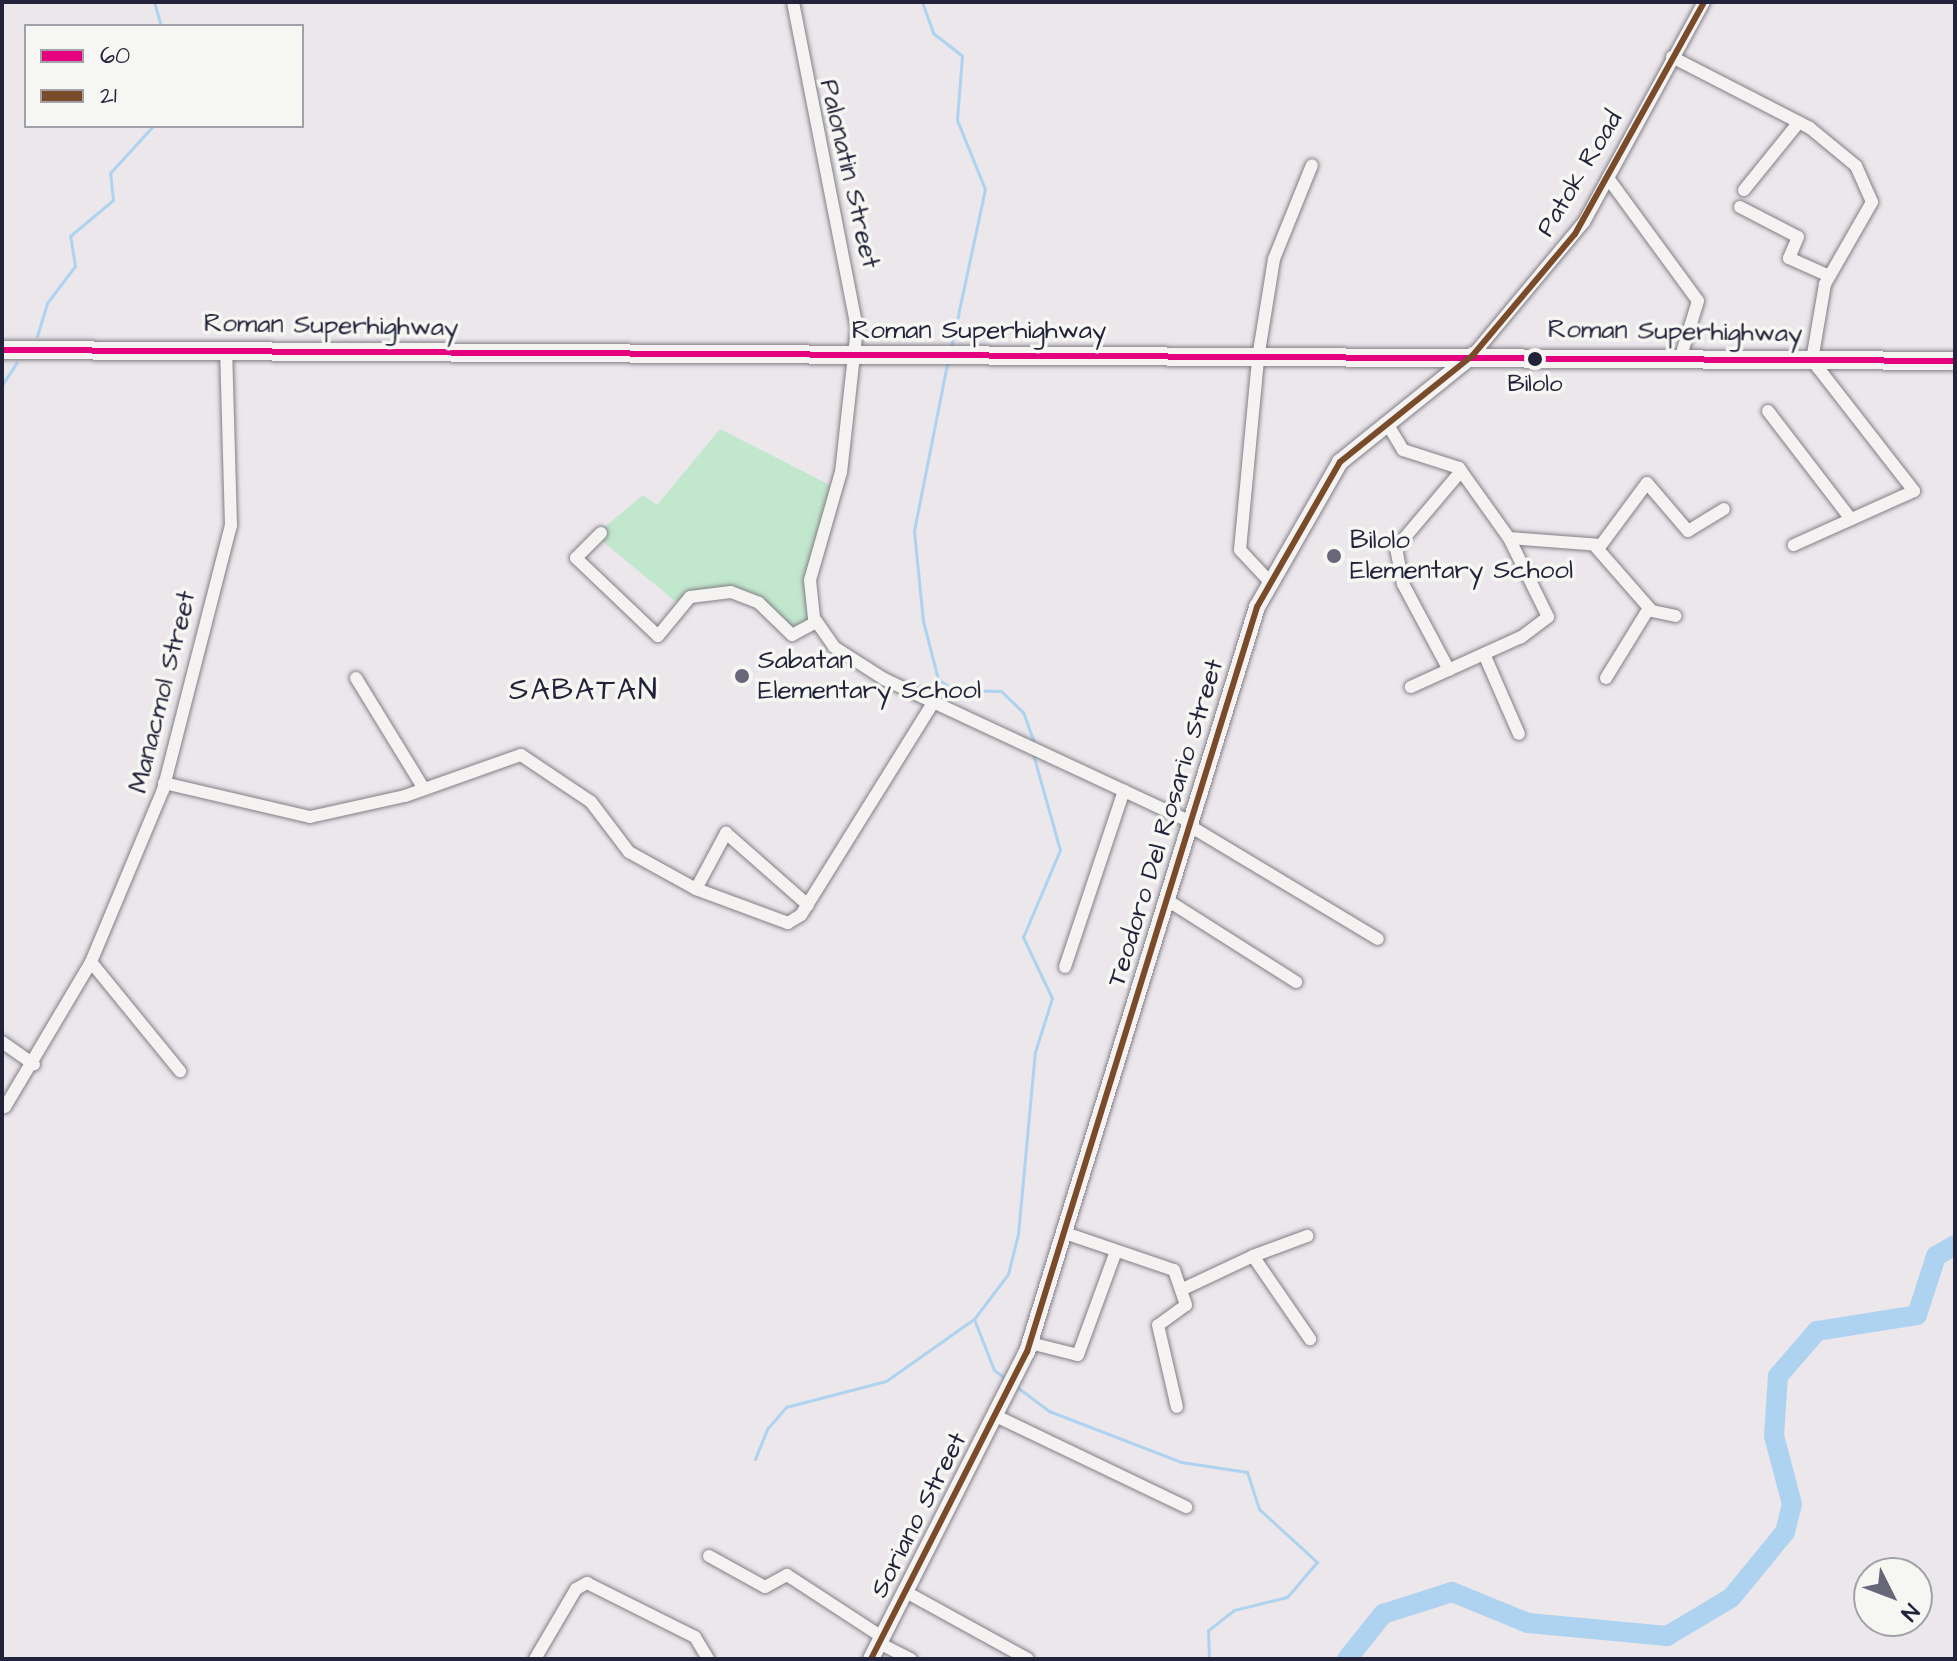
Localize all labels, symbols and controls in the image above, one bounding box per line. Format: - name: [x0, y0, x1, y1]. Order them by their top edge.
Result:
- legend: [24, 24, 304, 128]
- text: 60: [100, 39, 130, 73]
- street label: Palonatin Street: [812, 77, 886, 271]
- text: 21: [100, 79, 117, 113]
- street label: Patok Road: [1530, 106, 1630, 242]
- street label: Roman Superhighway: [204, 308, 458, 344]
- street label: Roman Superhighway: [1548, 314, 1802, 350]
- street label: Roman Superhighway: [852, 315, 1106, 347]
- marker: Bilolo: [1527, 351, 1543, 367]
- place label: Bilolo: [1507, 371, 1563, 399]
- place label: Bilolo Elementary School: [1350, 525, 1573, 586]
- marker: Bilolo Elementary School: [1325, 547, 1343, 565]
- street label: Manacmol Street: [123, 588, 203, 796]
- place label: Sabatan Elementary School: [758, 645, 981, 706]
- street label: Teodoro Del Rosario Street: [1101, 656, 1231, 990]
- marker: Sabatan Elementary School: [733, 667, 751, 685]
- district label: SABATAN: [509, 672, 659, 708]
- street label: Soriano Street: [864, 1427, 974, 1603]
- north arrow: [1853, 1557, 1933, 1637]
- text: N: [1894, 1597, 1926, 1628]

